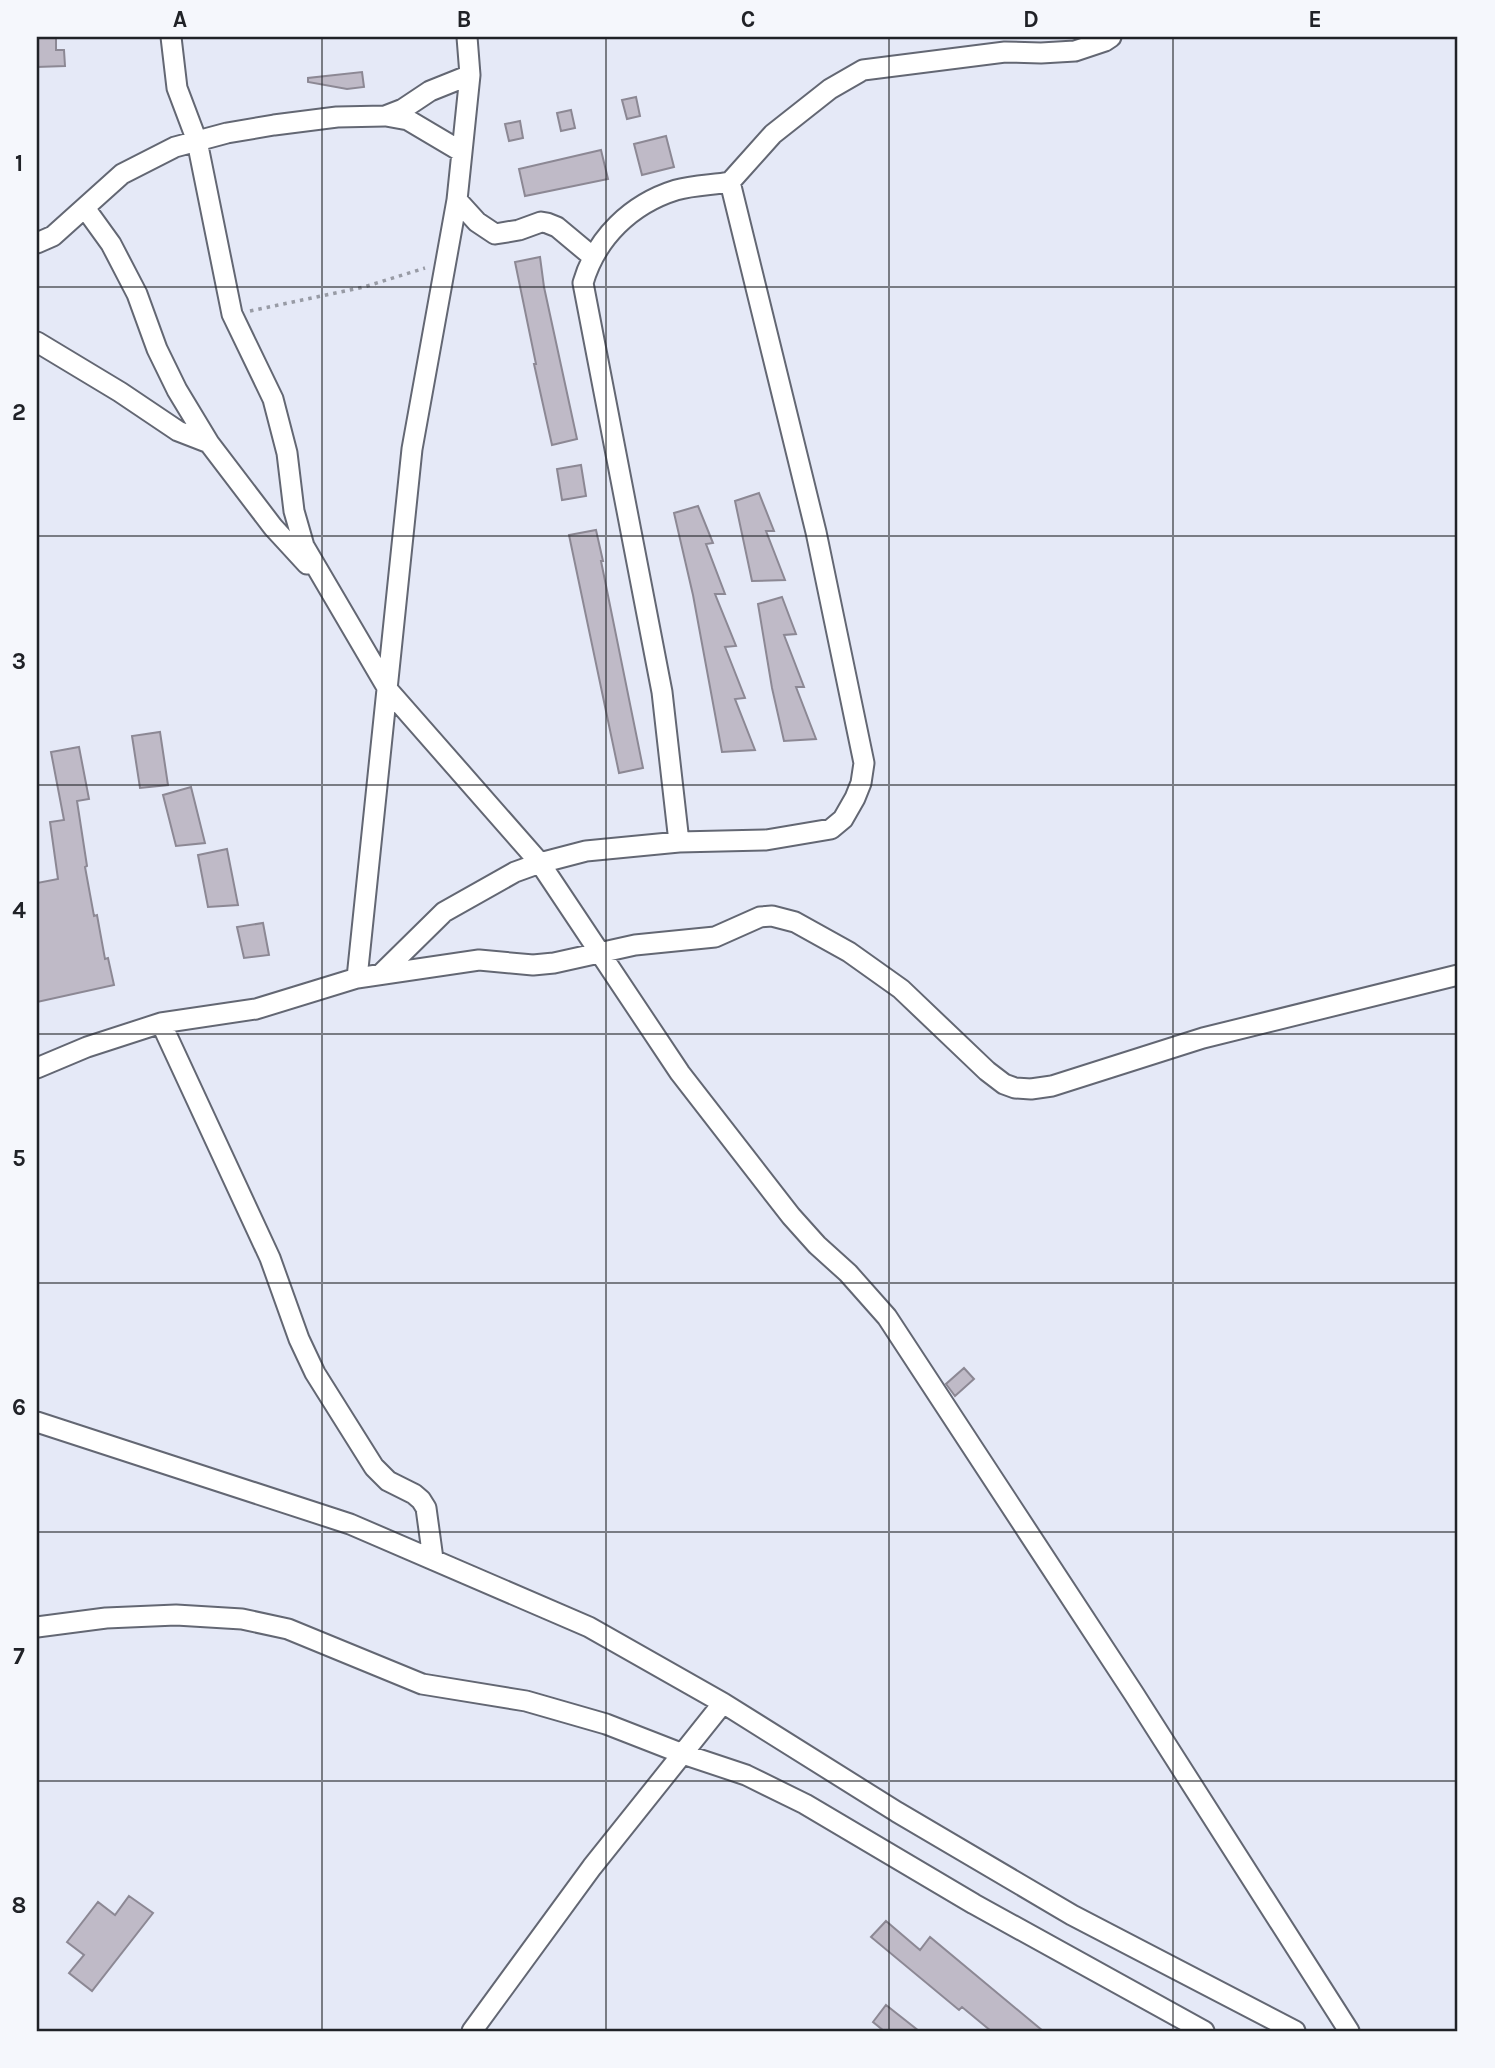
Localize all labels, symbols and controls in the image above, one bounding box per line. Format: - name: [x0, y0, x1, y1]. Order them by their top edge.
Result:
- text: A: [173, 6, 187, 33]
- text: B: [457, 6, 471, 33]
- text: C: [741, 6, 755, 33]
- text: D: [1023, 6, 1039, 33]
- text: E: [1308, 6, 1322, 33]
- text: 1: [15, 150, 23, 177]
- text: 2: [12, 399, 26, 426]
- text: 3: [12, 648, 26, 675]
- text: 4: [12, 897, 26, 924]
- text: 5: [12, 1145, 26, 1172]
- text: 6: [12, 1394, 26, 1421]
- text: 7: [13, 1643, 25, 1670]
- text: 8: [12, 1892, 26, 1919]

